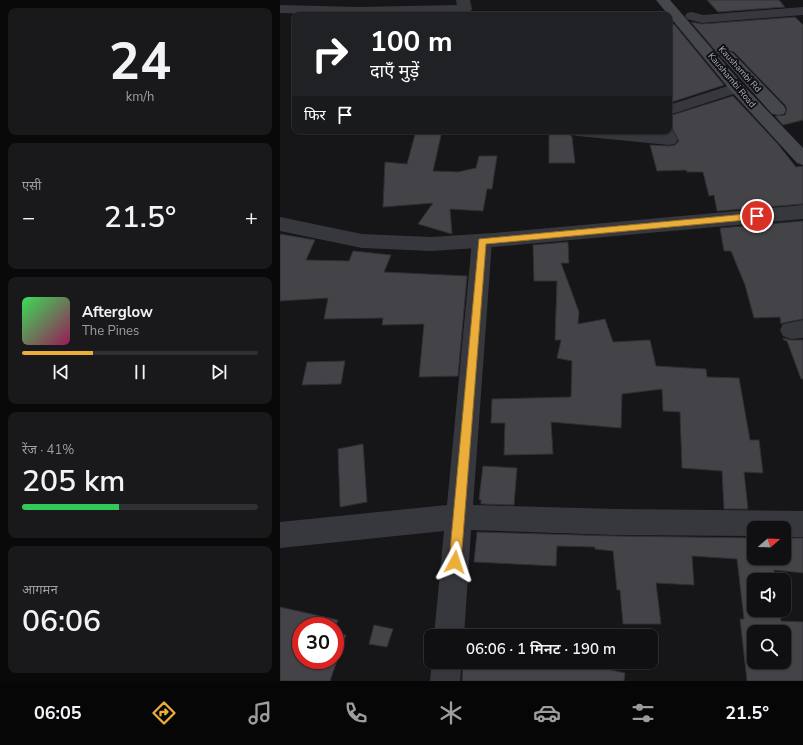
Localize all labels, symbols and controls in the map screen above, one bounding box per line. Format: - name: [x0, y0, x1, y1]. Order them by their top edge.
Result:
- text: 100 m: [370, 23, 453, 61]
- text: 24: [109, 26, 171, 97]
- icon: right: [304, 28, 356, 80]
- street label: Kaushambi Rd: [716, 43, 764, 95]
- street label: Kaushambi Road: [706, 50, 758, 110]
- text: दाएँ मुड़ें: [370, 59, 419, 83]
- text: km/h: [126, 88, 154, 106]
- icon: arrive: [334, 104, 356, 126]
- text: फिर: [304, 105, 326, 125]
- text: एसी: [22, 177, 41, 195]
- text: 21.5°: [104, 197, 176, 238]
- pin: [740, 199, 774, 233]
- text: −: [22, 203, 35, 233]
- text: +: [245, 203, 258, 233]
- icon: arrive: [746, 205, 768, 227]
- text: Afterglow: [82, 302, 153, 322]
- text: The Pines: [82, 322, 139, 340]
- icon: previous: [50, 361, 72, 383]
- icon: pause: [129, 361, 151, 383]
- icon: next: [208, 361, 230, 383]
- text: रेंज · 41%: [22, 441, 74, 459]
- text: 205 km: [22, 461, 125, 502]
- north arrow: [747, 521, 791, 565]
- map controls: [747, 521, 791, 669]
- position arrow: [434, 541, 476, 583]
- button: sound: [747, 573, 791, 617]
- text: आगमन: [22, 581, 58, 599]
- text: 06:06: [22, 601, 101, 642]
- speed limit sign: 30: [292, 617, 344, 669]
- button: search: [747, 625, 791, 669]
- text: 06:06 · 1 मिनट · 190 m: [466, 639, 616, 659]
- icon: directions: [150, 699, 178, 727]
- icon: music: [246, 699, 274, 727]
- icon: phone: [342, 699, 370, 727]
- icon: climate: [437, 699, 465, 727]
- icon: car: [533, 699, 561, 727]
- icon: filters: [629, 699, 657, 727]
- text: 06:05: [34, 701, 82, 725]
- text: 21.5°: [725, 701, 769, 725]

